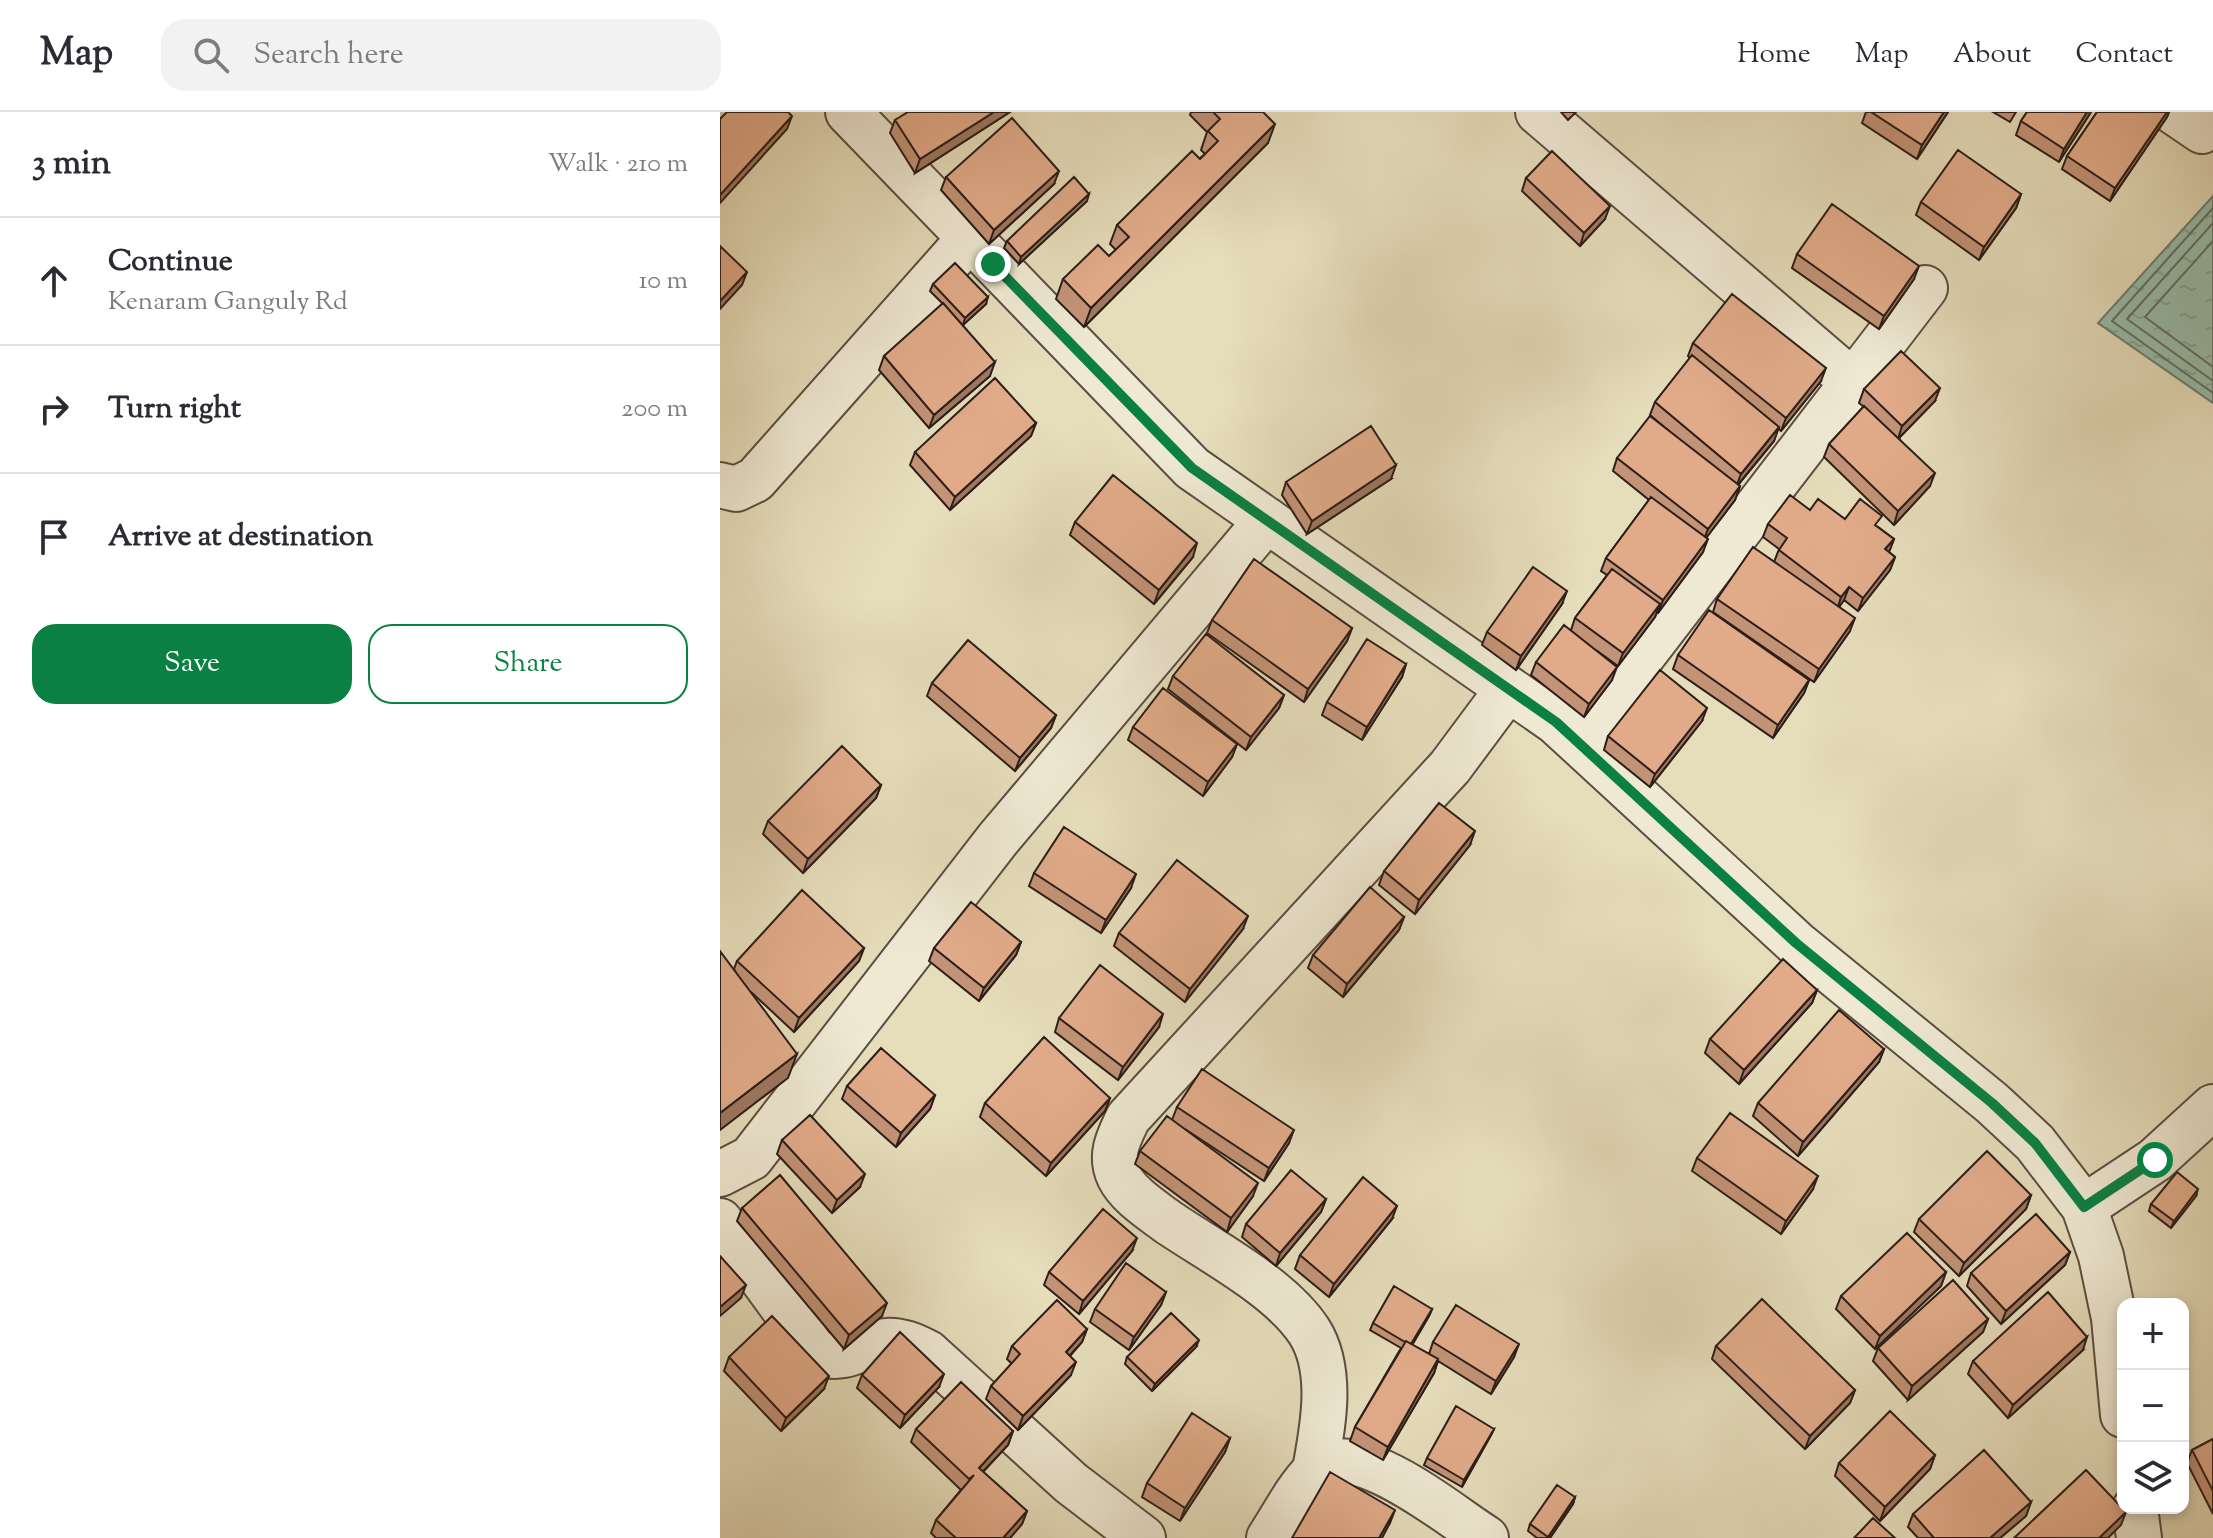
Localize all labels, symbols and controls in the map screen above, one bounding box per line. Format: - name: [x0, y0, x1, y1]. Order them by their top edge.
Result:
- search box: [161, 19, 721, 91]
- text: Map: [40, 28, 113, 82]
- icon: search: [189, 33, 233, 77]
- text: Search here: [253, 34, 404, 77]
- text: Home: [1737, 35, 1811, 75]
- text: Map: [1855, 35, 1909, 75]
- text: About: [1953, 35, 2031, 75]
- text: Contact: [2075, 35, 2173, 75]
- text: 3 min: [32, 140, 111, 189]
- text: Walk · 210 m: [548, 146, 688, 183]
- text: Continue: [108, 241, 233, 284]
- route end: [975, 246, 1011, 282]
- icon: ahead: [32, 259, 76, 303]
- text: 10 m: [639, 263, 688, 300]
- text: Kenaram Ganguly Rd: [108, 284, 348, 321]
- icon: right: [32, 387, 76, 431]
- text: Turn right: [108, 388, 241, 431]
- text: 200 m: [621, 391, 688, 428]
- icon: arrive: [32, 515, 76, 559]
- text: Arrive at destination: [108, 516, 373, 559]
- button: Save: [32, 624, 352, 704]
- button: Share: [368, 624, 688, 704]
- route start: [2137, 1142, 2173, 1178]
- map controls: [2117, 1298, 2189, 1514]
- button: +: [2117, 1298, 2189, 1370]
- button: −: [2117, 1370, 2189, 1442]
- button: layers: [2117, 1442, 2189, 1514]

